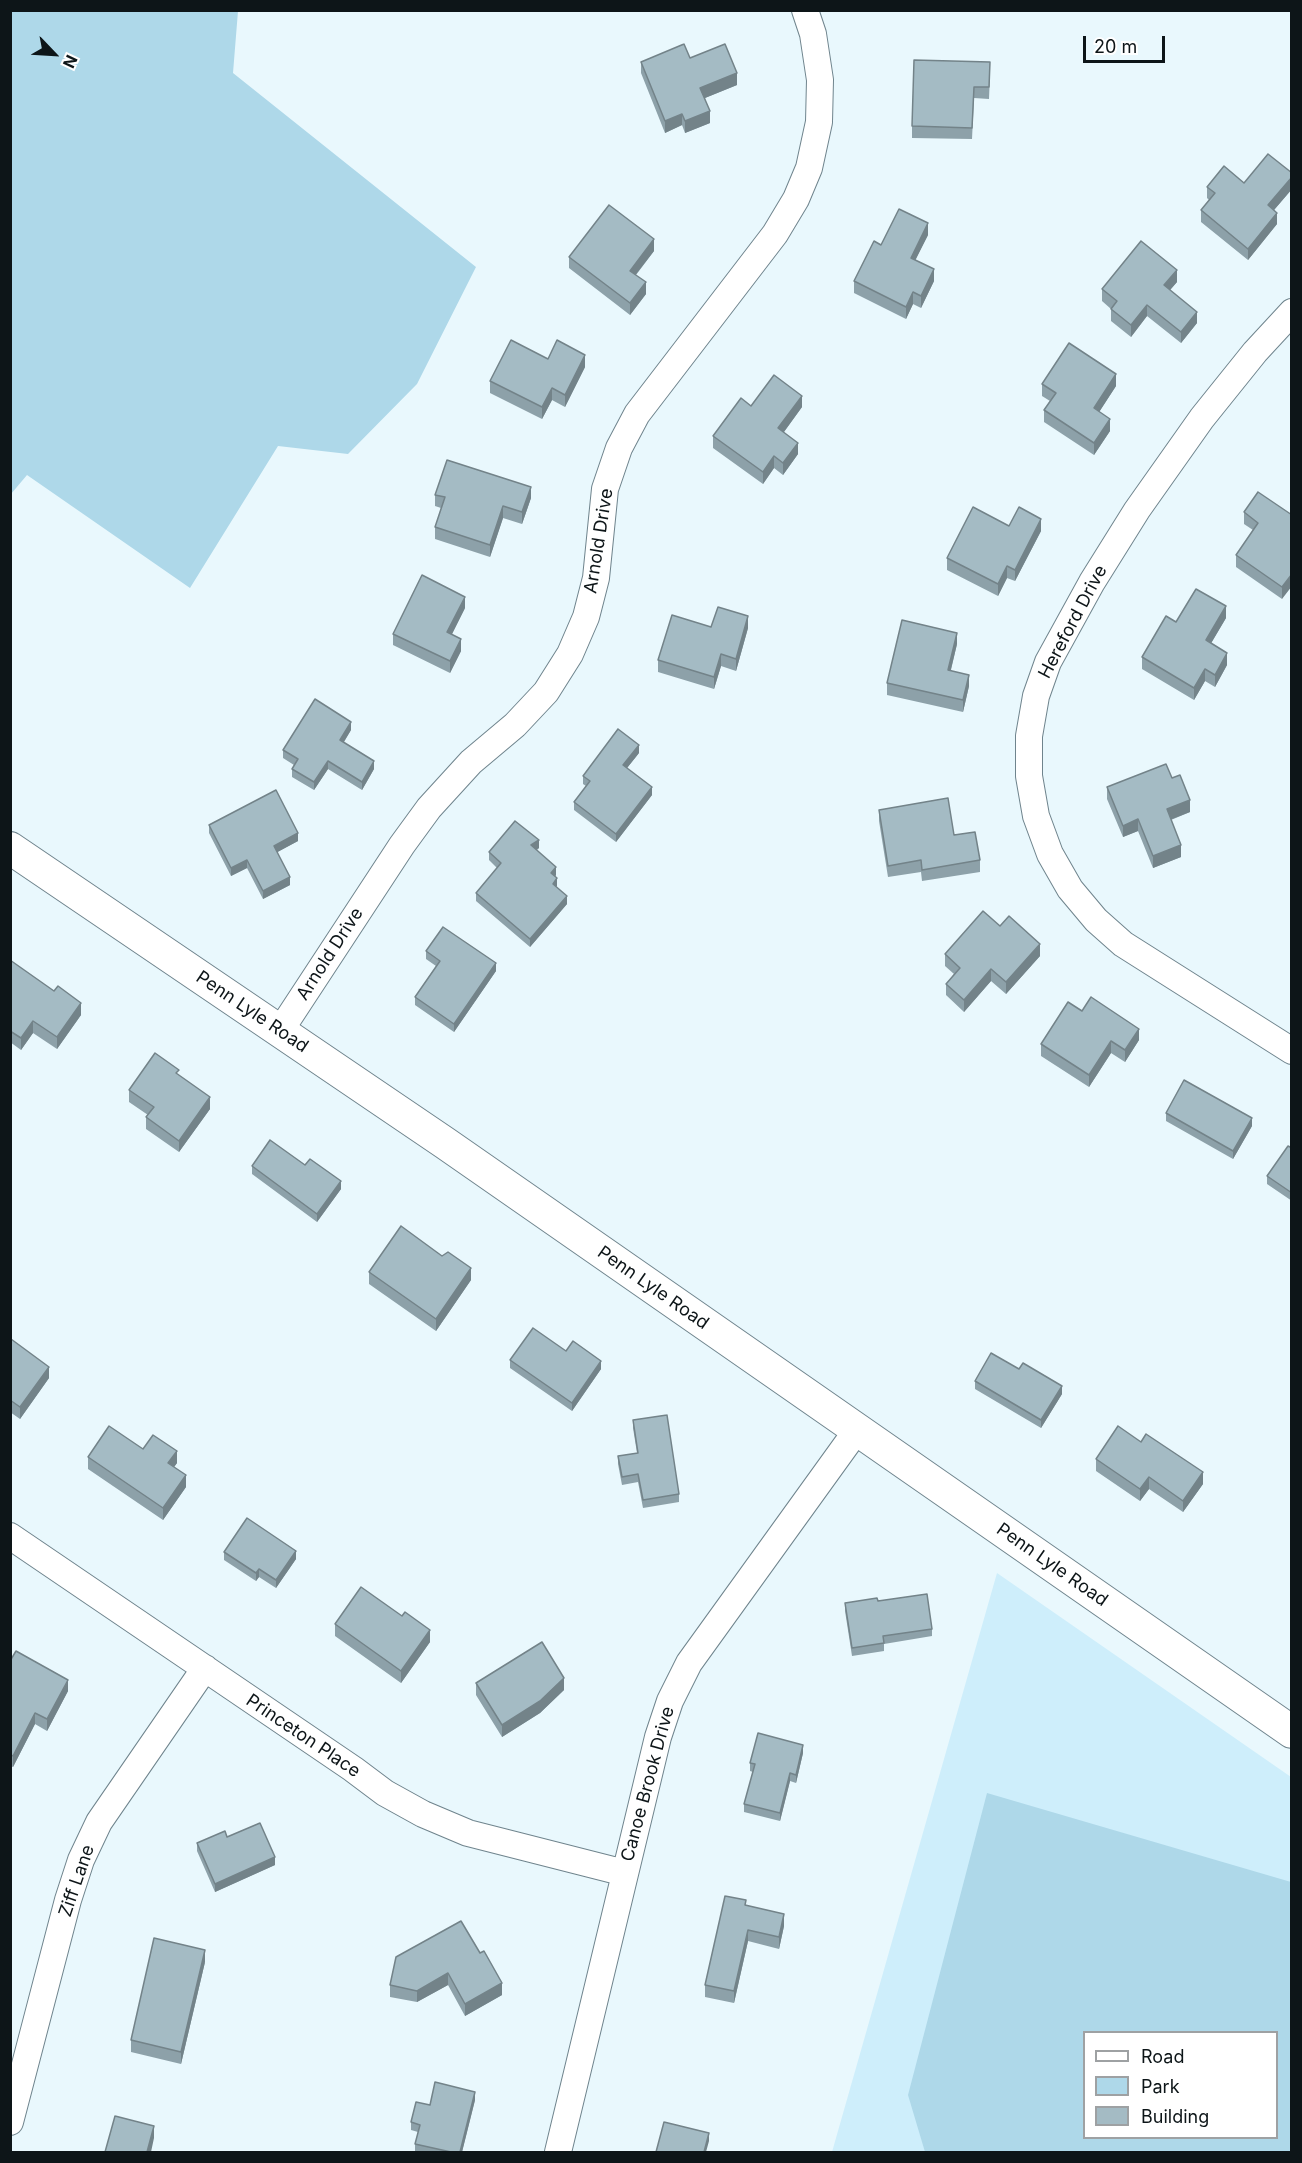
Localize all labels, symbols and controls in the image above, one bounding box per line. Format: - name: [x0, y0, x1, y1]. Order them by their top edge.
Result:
- north arrow: [24, 24, 84, 84]
- scale bar: [1086, 24, 1168, 62]
- text: 20 m: [1094, 36, 1137, 57]
- text: N: [59, 52, 82, 71]
- street label: Arnold Drive: [580, 487, 618, 595]
- street label: Hereford Drive: [1034, 562, 1112, 682]
- street label: Arnold Drive: [292, 904, 368, 1004]
- street label: Penn Lyle Road: [192, 966, 312, 1058]
- street label: Penn Lyle Road: [593, 1242, 713, 1334]
- street label: Penn Lyle Road: [992, 1519, 1112, 1611]
- street label: Princeton Place: [242, 1690, 364, 1782]
- street label: Canoe Brook Drive: [617, 1704, 679, 1864]
- street label: Ziff Lane: [55, 1842, 99, 1920]
- legend: [1083, 2031, 1278, 2139]
- text: Road: [1141, 2046, 1184, 2067]
- text: Park: [1141, 2076, 1180, 2097]
- text: Building: [1141, 2106, 1209, 2127]

